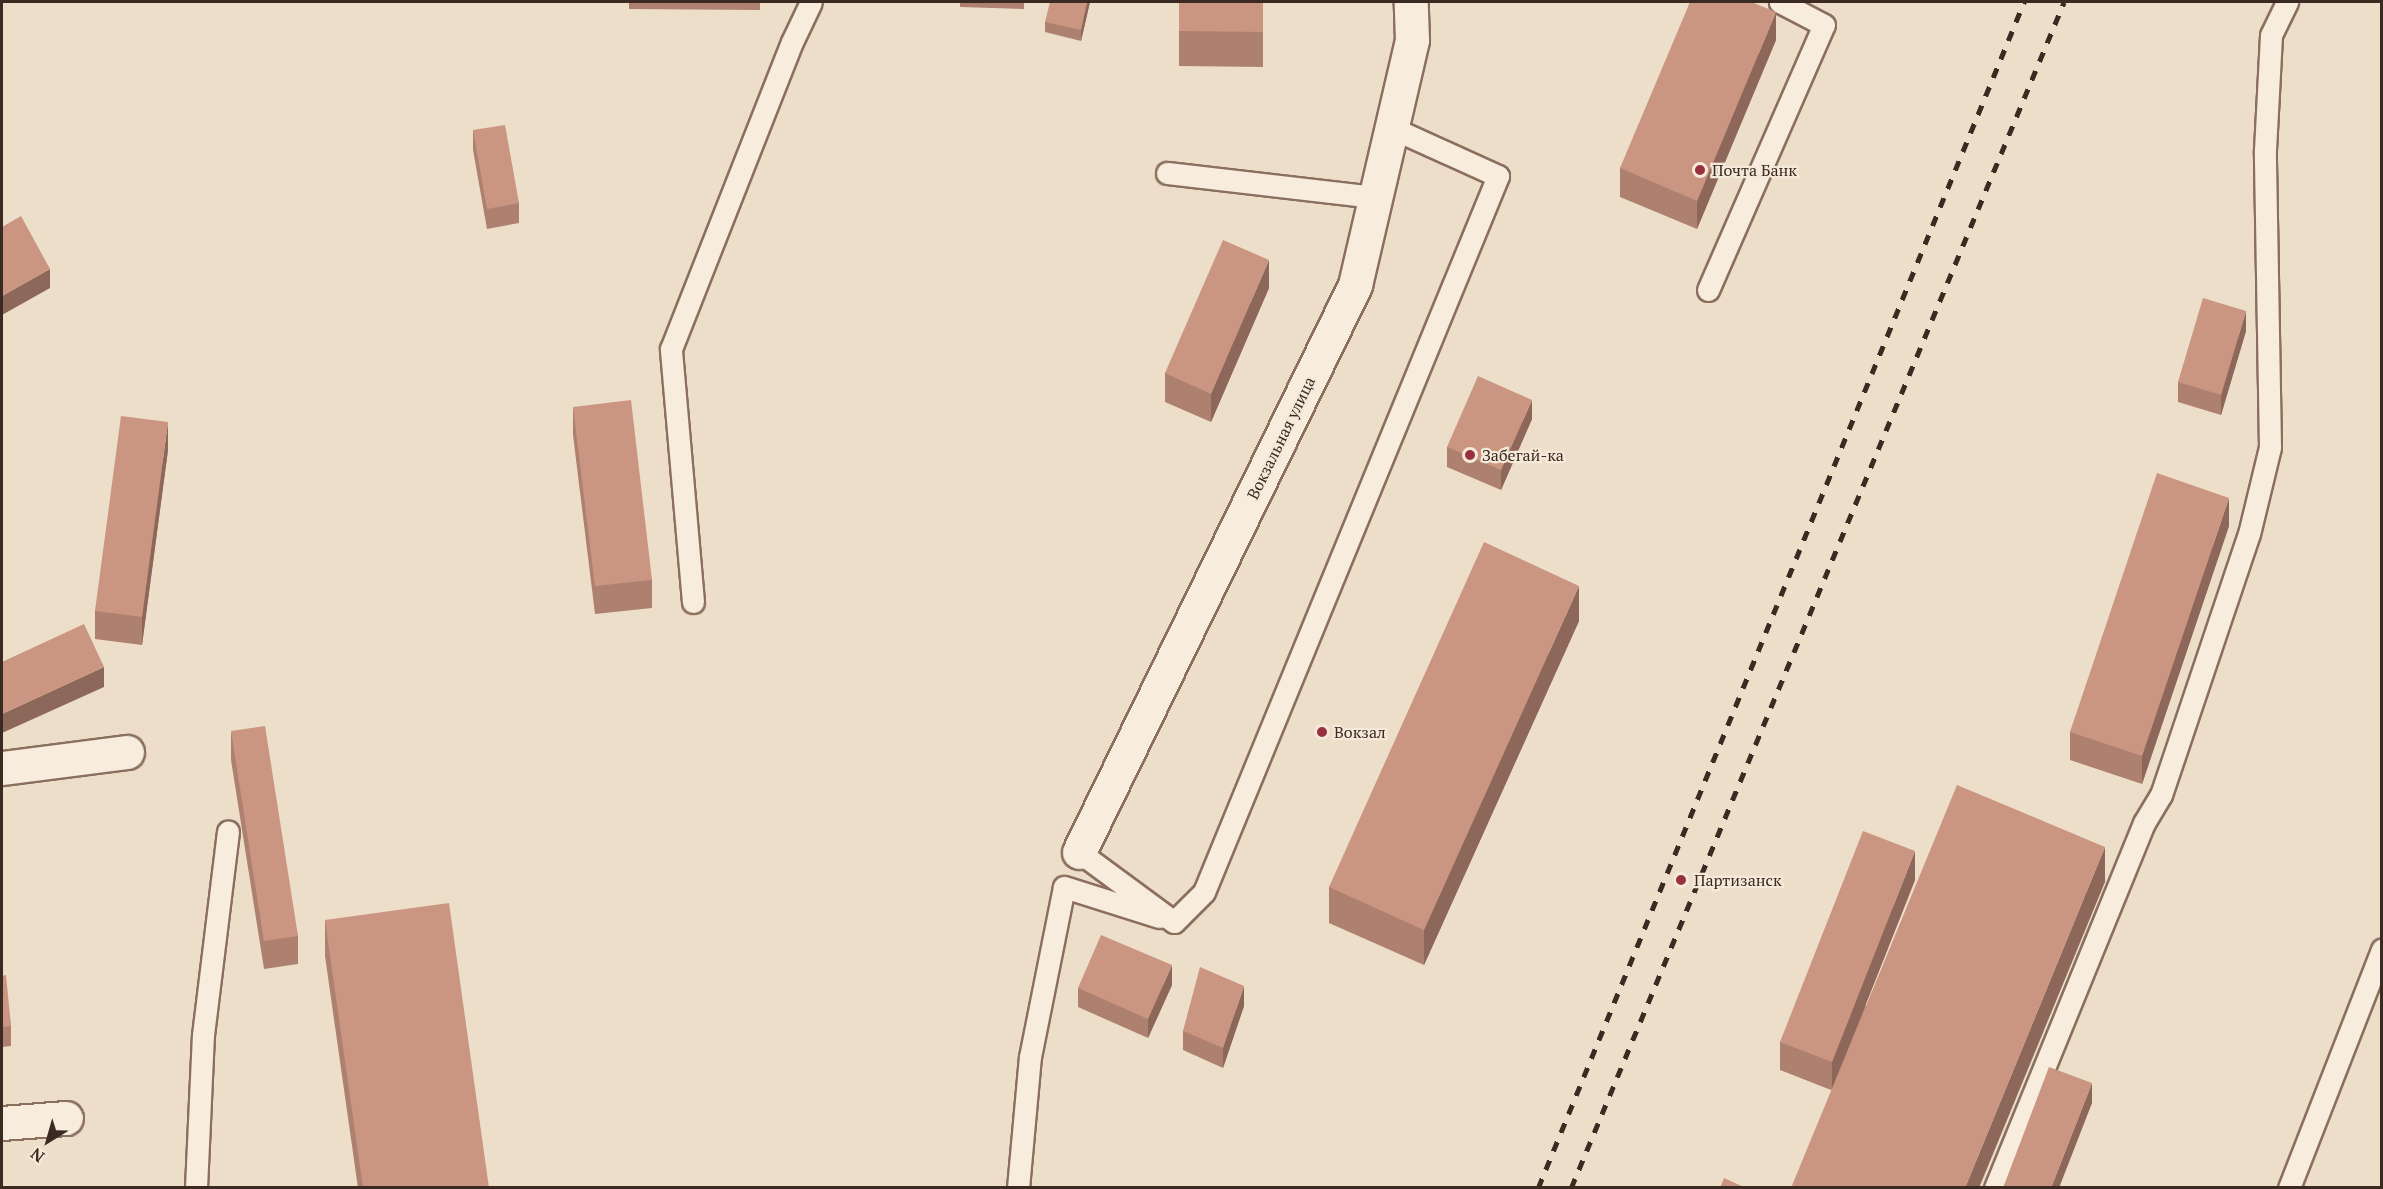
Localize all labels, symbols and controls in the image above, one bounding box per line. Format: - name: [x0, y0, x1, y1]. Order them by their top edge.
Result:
- place label: Почта Банк: [1712, 160, 1797, 180]
- marker: Почта Банк: [1693, 163, 1707, 177]
- street label: Вокзальная улица: [1243, 374, 1319, 502]
- place label: Забегай-ка: [1482, 445, 1564, 465]
- marker: Забегай-ка: [1463, 448, 1477, 462]
- place label: Вокзал: [1334, 722, 1386, 742]
- marker: Вокзал: [1315, 725, 1329, 739]
- place label: Партизанск: [1694, 870, 1782, 890]
- marker: Партизанск: [1672, 871, 1690, 889]
- north arrow: [18, 1111, 78, 1171]
- text: N: [26, 1143, 49, 1168]

